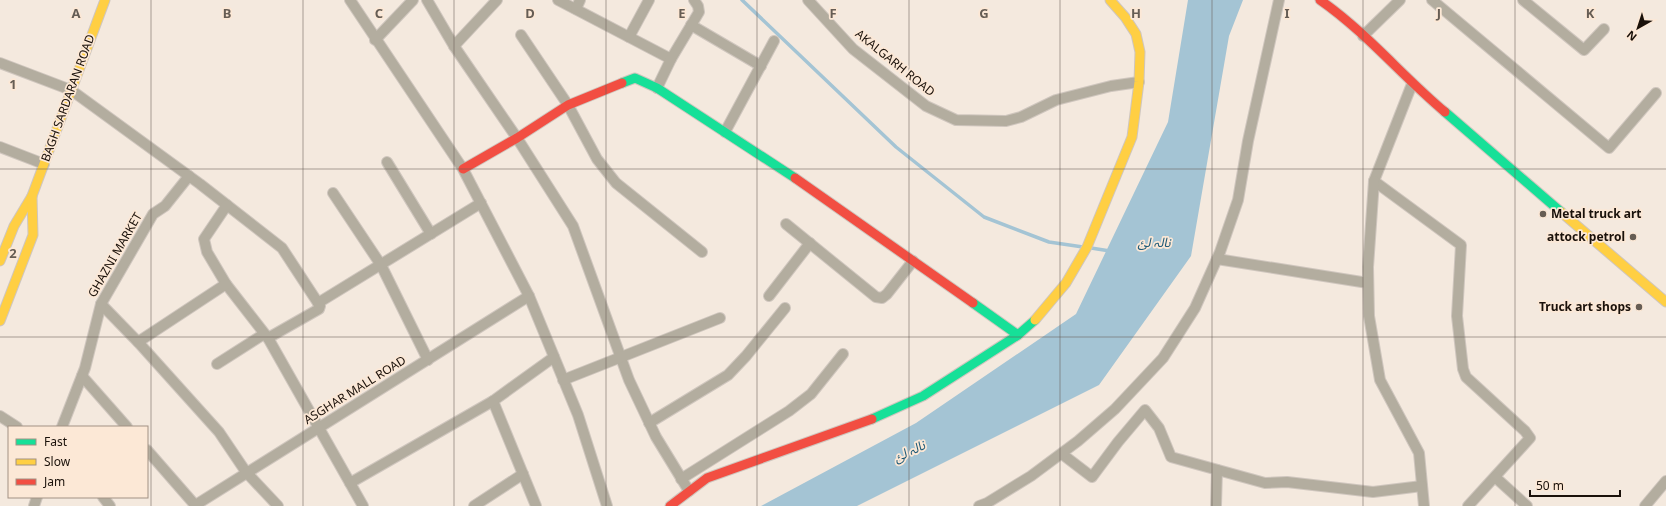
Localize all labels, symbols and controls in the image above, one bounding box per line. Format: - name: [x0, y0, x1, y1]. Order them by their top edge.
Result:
- text: A: [72, 4, 81, 22]
- text: B: [223, 4, 231, 22]
- text: C: [375, 4, 383, 22]
- text: D: [525, 4, 535, 22]
- text: E: [678, 4, 686, 22]
- text: F: [829, 4, 837, 22]
- text: G: [979, 4, 989, 22]
- text: H: [1131, 4, 1141, 22]
- text: I: [1284, 4, 1290, 22]
- text: J: [1436, 4, 1441, 22]
- text: K: [1586, 4, 1595, 22]
- north arrow: [1618, 8, 1658, 48]
- street label: AKALGARH ROAD: [852, 25, 939, 100]
- text: N: [1623, 28, 1640, 45]
- street label: BAGH SARDARAN ROAD: [37, 32, 99, 164]
- text: 1: [9, 75, 17, 93]
- place label: Metal truck art: [1551, 205, 1641, 222]
- street label: GHAZNI MARKET: [83, 209, 146, 300]
- marker: Metal truck art: [1538, 209, 1548, 219]
- place label: attock petrol: [1547, 228, 1625, 245]
- marker: attock petrol: [1628, 232, 1638, 242]
- water label: نالہ لئ: [1137, 233, 1172, 251]
- text: 2: [9, 244, 17, 262]
- place label: Truck art shops: [1539, 298, 1631, 315]
- marker: Truck art shops: [1634, 302, 1644, 312]
- street label: ASGHAR MALL ROAD: [300, 351, 409, 428]
- legend: [8, 426, 148, 498]
- text: Fast: [44, 433, 68, 450]
- water label: نالہ لئ: [890, 435, 929, 466]
- text: Slow: [44, 453, 71, 470]
- scale bar: [1530, 472, 1620, 498]
- text: Jam: [43, 473, 65, 490]
- text: 50 m: [1536, 477, 1564, 494]

